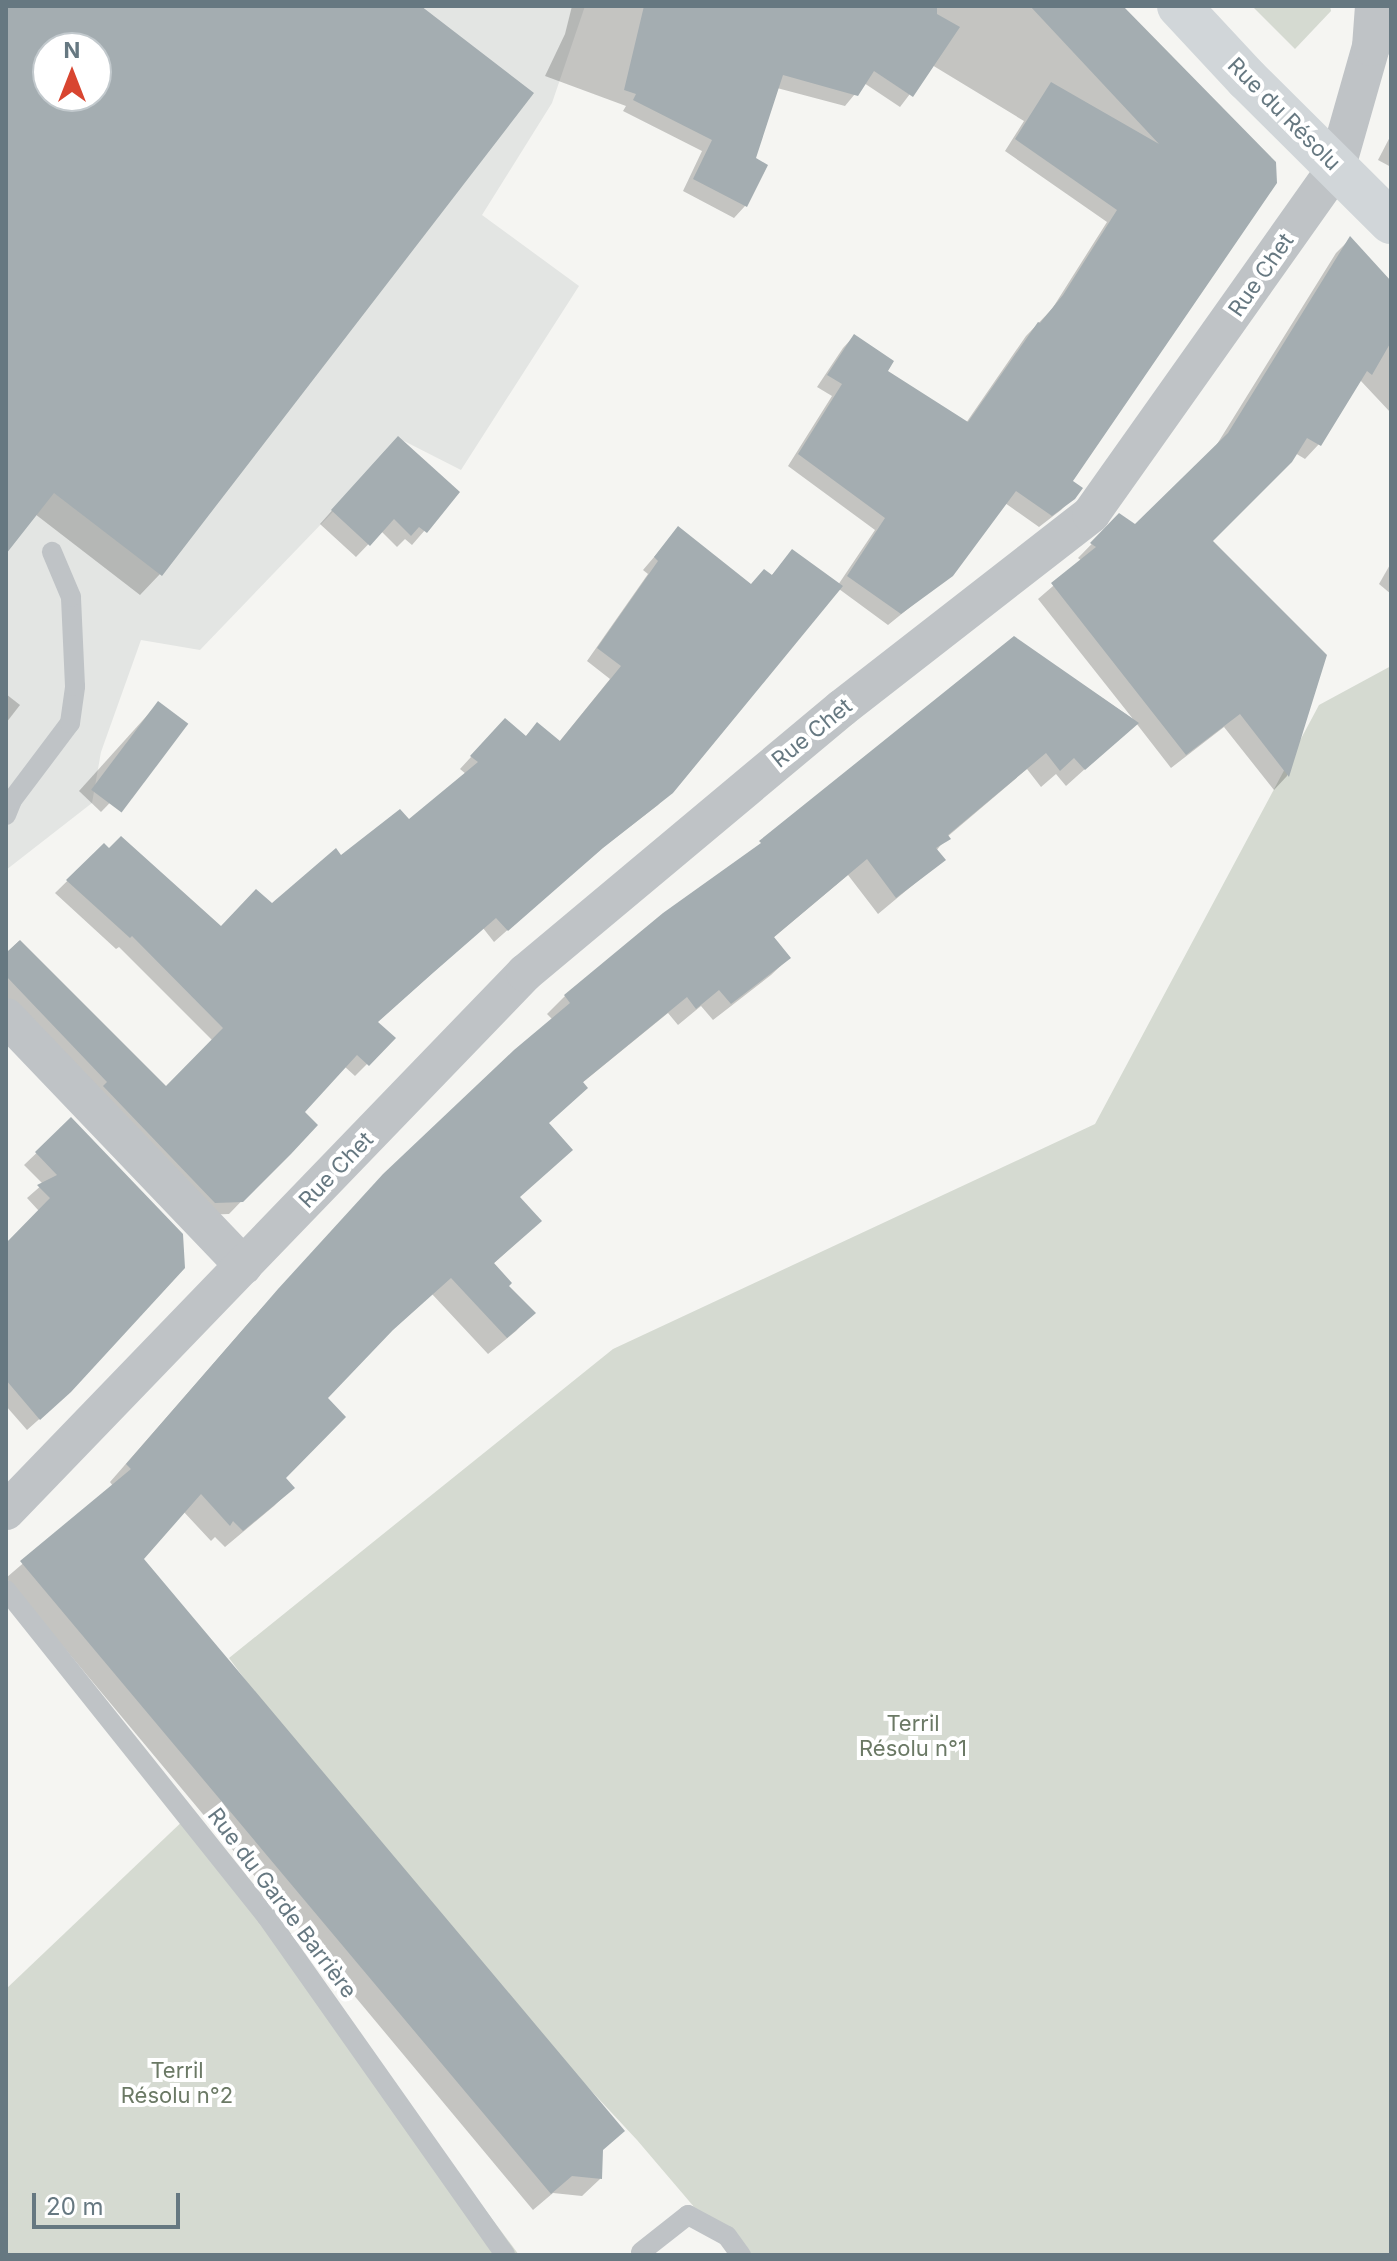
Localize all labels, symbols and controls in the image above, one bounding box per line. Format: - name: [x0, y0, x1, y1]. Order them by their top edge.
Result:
- north arrow: [32, 32, 112, 112]
- text: N: [64, 37, 80, 63]
- street label: Rue du Résolu: [1222, 52, 1346, 176]
- street label: Rue Chet: [1223, 228, 1299, 322]
- street label: Rue Chet: [767, 693, 857, 773]
- street label: Rue Chet: [293, 1127, 379, 1213]
- park label: Terril Résolu n°1: [859, 1710, 967, 1762]
- street label: Rue du Garde Barrière: [202, 1803, 362, 2003]
- park label: Terril Résolu n°2: [121, 2057, 233, 2108]
- scale bar: [36, 2177, 184, 2227]
- text: 20 m: [46, 2192, 104, 2221]

